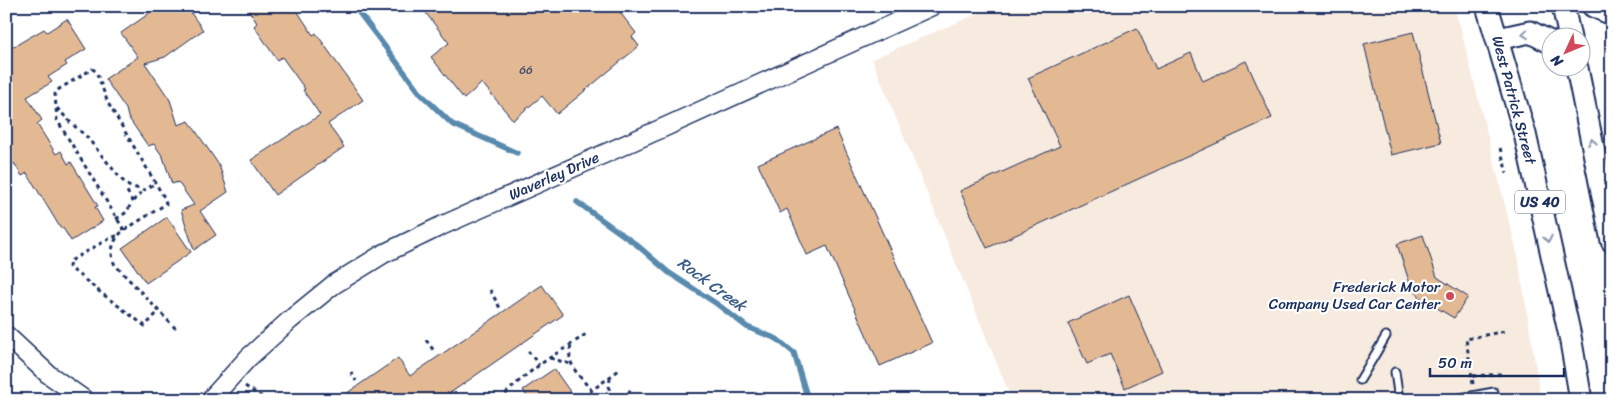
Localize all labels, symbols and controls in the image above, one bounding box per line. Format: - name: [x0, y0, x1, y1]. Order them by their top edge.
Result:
- one-way arrow: [1521, 28, 1529, 39]
- north arrow: [1540, 28, 1590, 78]
- street label: West Patrick Street: [1484, 33, 1544, 168]
- text: N: [1544, 48, 1570, 74]
- house number: 66: [519, 59, 533, 81]
- one-way arrow: [1587, 137, 1598, 146]
- street label: Waverley Drive: [504, 144, 604, 208]
- road number: US 40: [1515, 190, 1565, 213]
- one-way arrow: [1543, 235, 1553, 244]
- water label: Rock Creek: [671, 249, 755, 321]
- place label: Frederick Motor Company Used Car Center: [1269, 274, 1441, 317]
- marker: Frederick Motor Company Used Car Center: [1444, 290, 1456, 302]
- scale bar: [1430, 346, 1564, 378]
- text: 50 m: [1438, 350, 1473, 376]

